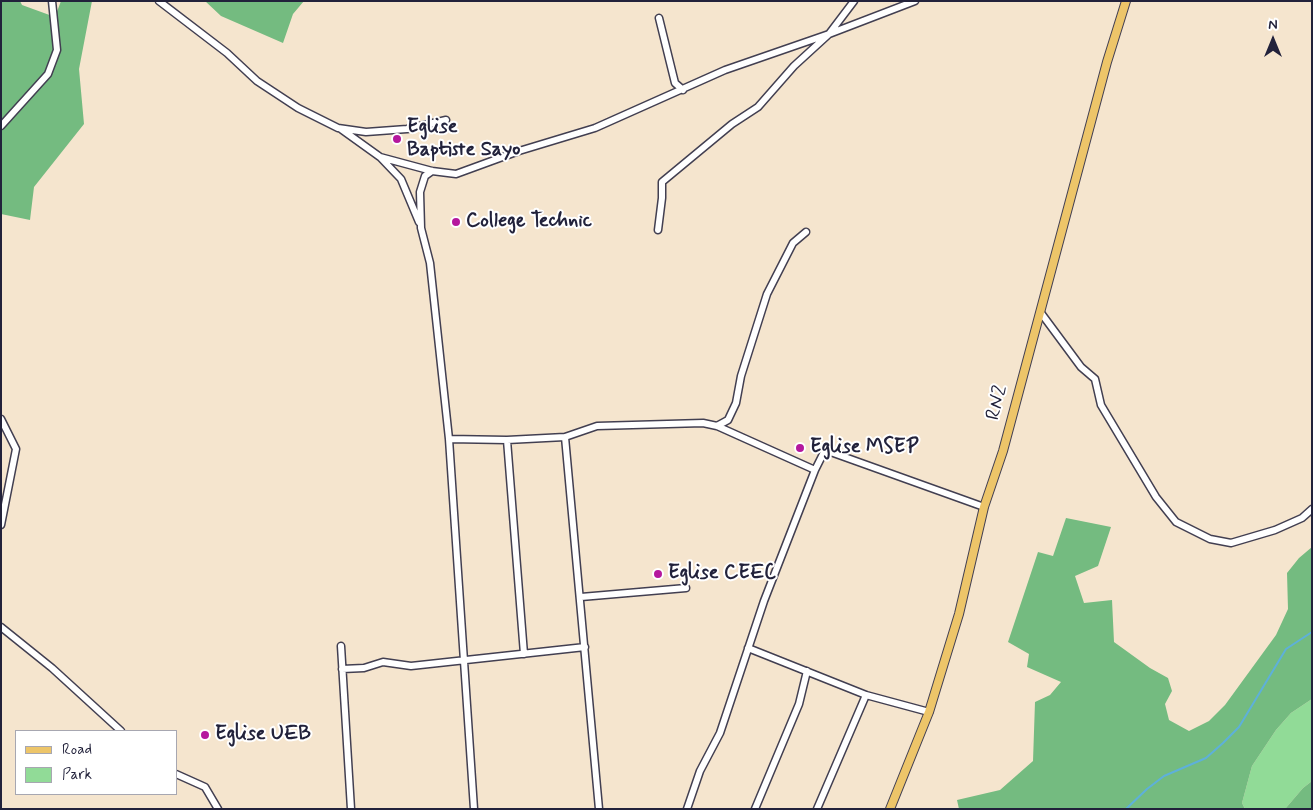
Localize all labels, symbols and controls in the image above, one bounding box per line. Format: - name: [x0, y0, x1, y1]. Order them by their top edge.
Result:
- north arrow: [1248, 15, 1298, 65]
- text: N: [1268, 16, 1278, 34]
- place label: Eglise Baptiste Sayo: [407, 116, 520, 163]
- marker: Eglise Baptiste Sayo: [391, 133, 403, 145]
- place label: College Technic: [466, 210, 592, 234]
- marker: College Technic: [450, 216, 462, 228]
- street label: RN2: [982, 383, 1014, 423]
- place label: Eglise MSEP: [810, 436, 919, 460]
- marker: Eglise MSEP: [794, 442, 806, 454]
- place label: Eglise CEEC: [668, 562, 776, 586]
- marker: Eglise CEEC: [652, 568, 664, 580]
- place label: Eglise UEB: [215, 723, 311, 747]
- marker: Eglise UEB: [199, 729, 211, 741]
- legend: [15, 730, 178, 795]
- text: Road: [62, 740, 92, 760]
- text: Park: [62, 765, 92, 785]

